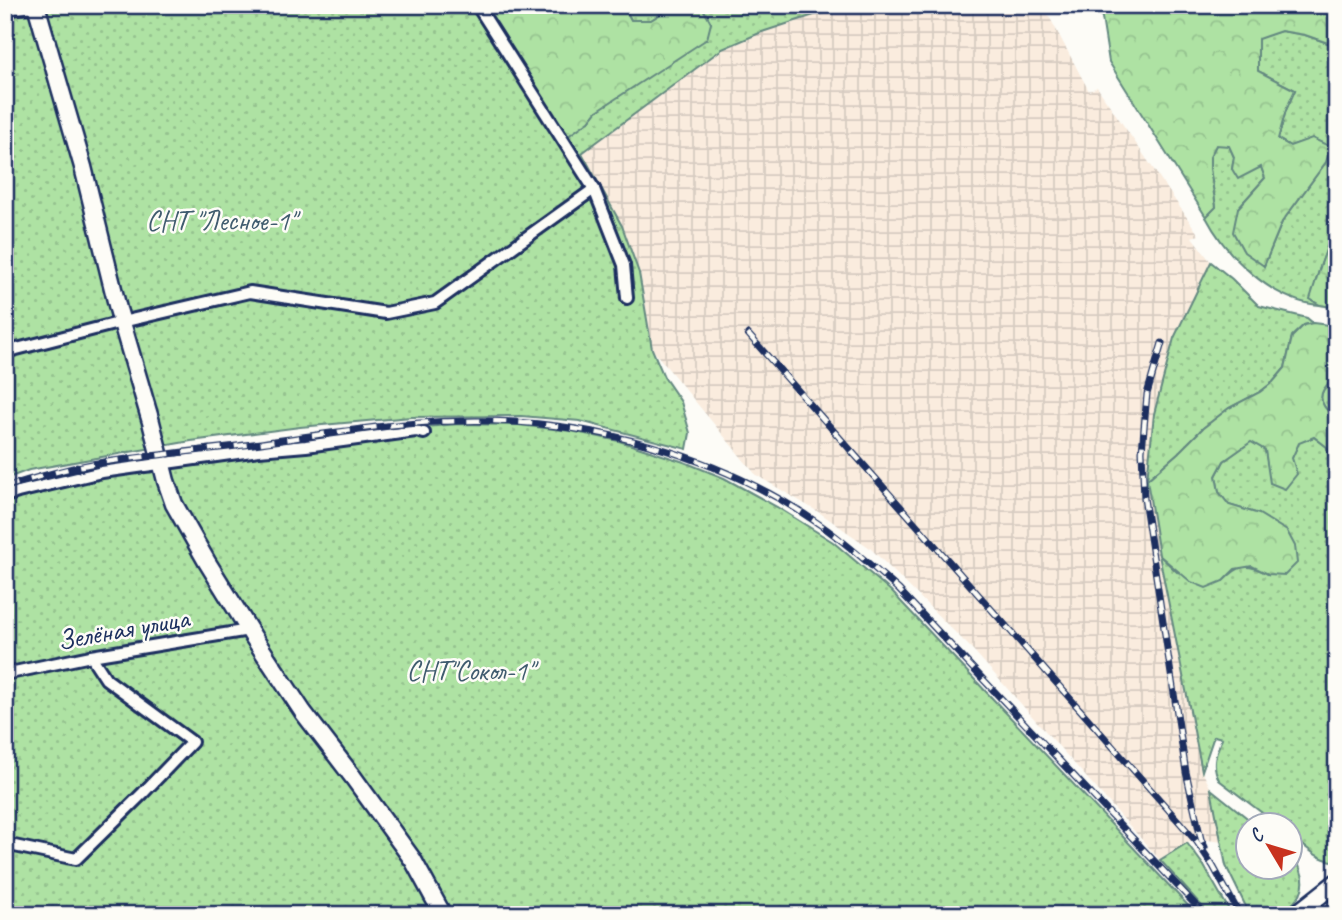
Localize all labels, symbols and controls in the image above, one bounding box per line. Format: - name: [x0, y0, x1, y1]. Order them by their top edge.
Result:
- park label: СНТ "Лесное-1": [146, 203, 301, 238]
- street label: Зелёная улица: [54, 600, 193, 658]
- park label: СНТ"Сокол-1": [406, 653, 539, 688]
- north arrow: [1234, 811, 1304, 881]
- text: С: [1244, 823, 1270, 847]

